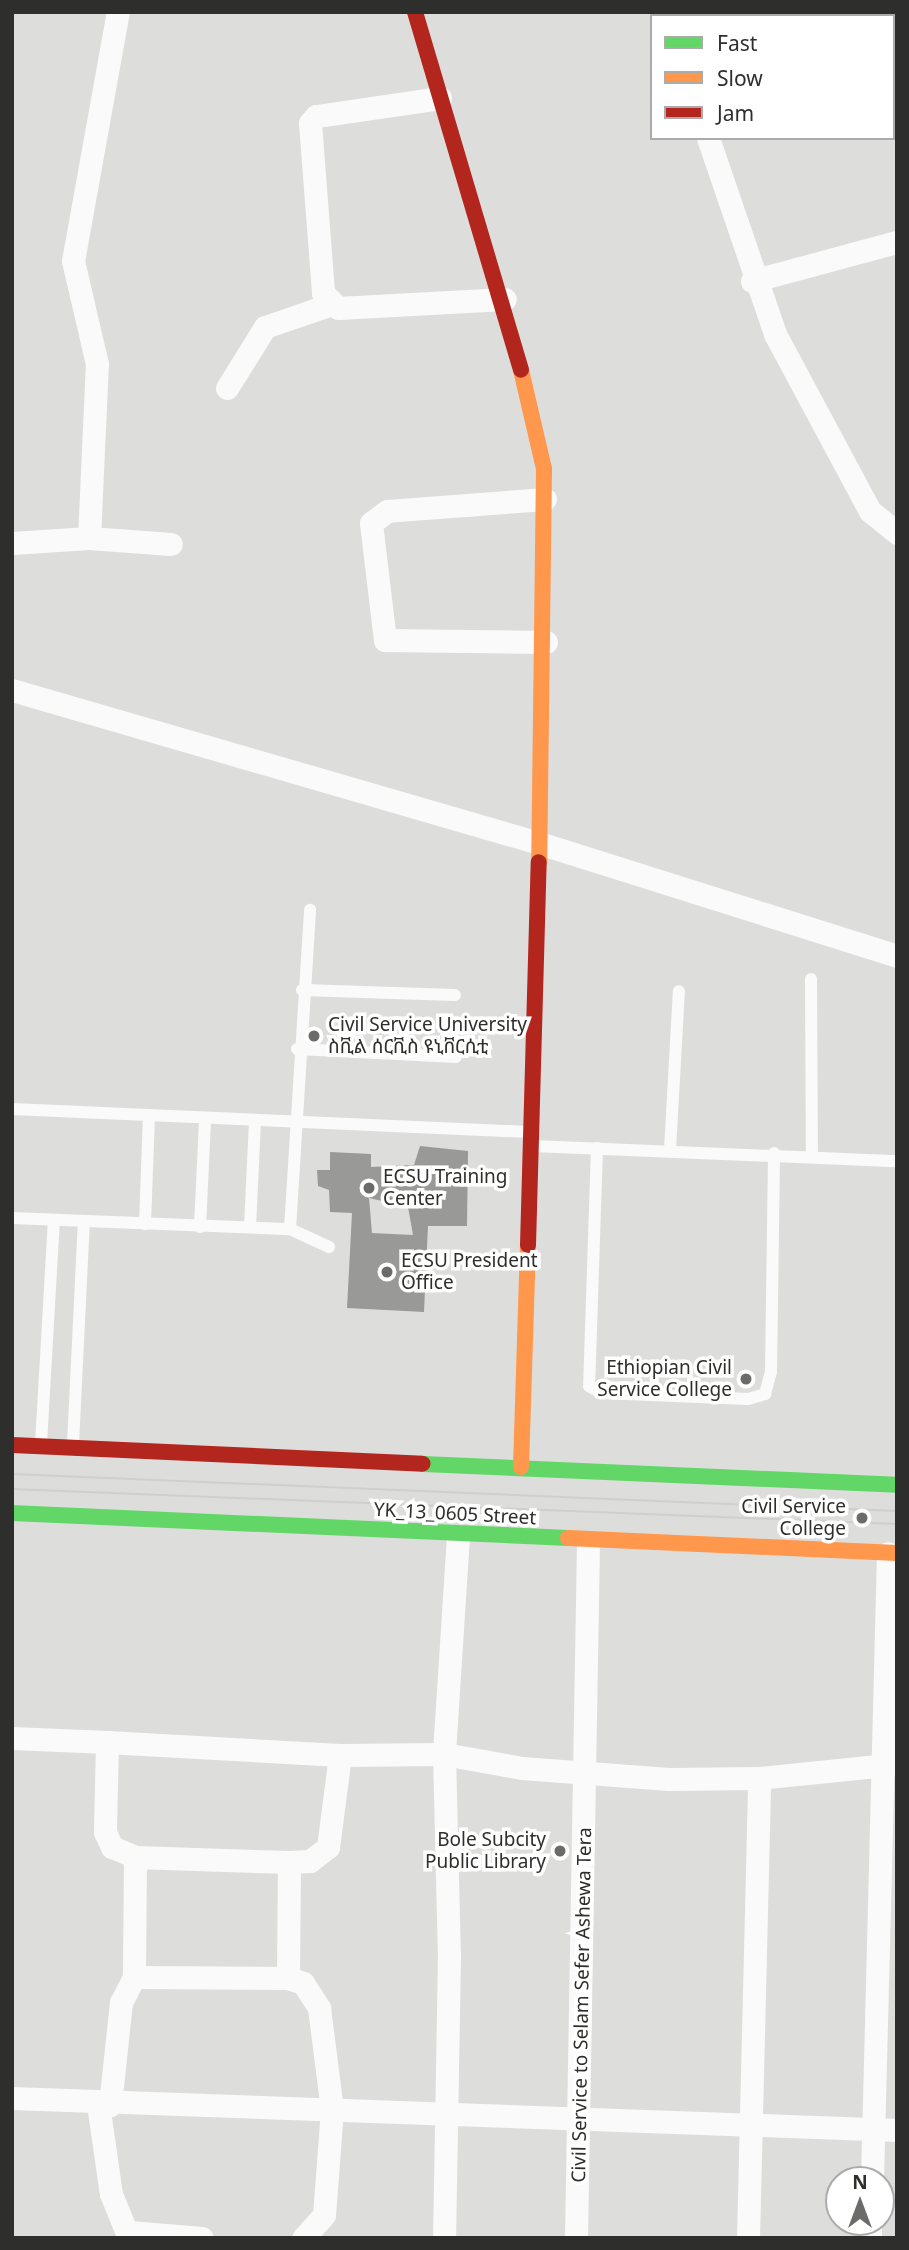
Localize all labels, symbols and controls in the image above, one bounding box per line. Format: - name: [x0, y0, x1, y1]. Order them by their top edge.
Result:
- legend: [650, 14, 895, 140]
- text: Fast: [717, 29, 757, 57]
- text: Slow: [717, 64, 763, 92]
- text: Jam: [717, 99, 754, 127]
- place label: Civil Service University ስቪል ሰርቪስ ዩኒቨርሲቲ: [328, 1014, 527, 1058]
- marker: Civil Service University ስቪል ሰርቪስ ዩኒቨርሲቲ: [306, 1028, 322, 1044]
- place label: ECSU Training Center: [383, 1166, 508, 1210]
- marker: ECSU Training Center: [361, 1180, 377, 1196]
- place label: ECSU President Office: [401, 1250, 538, 1294]
- marker: ECSU President Office: [379, 1264, 395, 1280]
- place label: Ethiopian Civil Service College: [597, 1357, 732, 1401]
- marker: Ethiopian Civil Service College: [738, 1371, 754, 1387]
- place label: Civil Service College: [741, 1496, 846, 1540]
- street label: YK_13_0605 Street: [373, 1498, 537, 1530]
- marker: Civil Service College: [852, 1508, 872, 1528]
- street label: Civil Service to Selam Sefer Ashewa Tera: [567, 1827, 597, 2183]
- place label: Bole Subcity Public Library: [425, 1829, 546, 1873]
- marker: Bole Subcity Public Library: [552, 1843, 568, 1859]
- north arrow: [825, 2166, 895, 2236]
- text: N: [852, 2169, 868, 2195]

